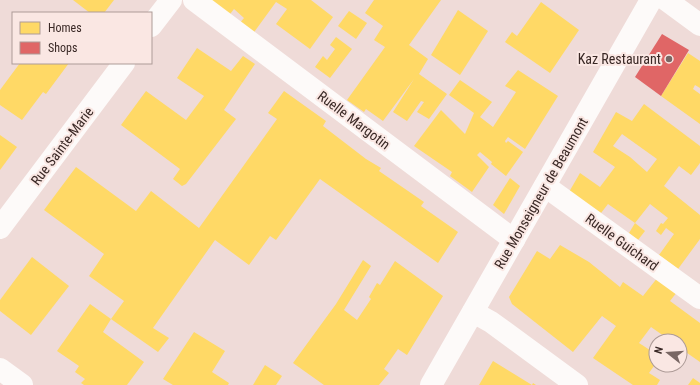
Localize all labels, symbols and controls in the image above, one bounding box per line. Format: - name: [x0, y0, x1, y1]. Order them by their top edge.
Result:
- legend: [12, 12, 152, 64]
- text: Homes: [48, 21, 82, 35]
- text: Shops: [48, 41, 77, 55]
- place label: Kaz Restaurant: [578, 51, 661, 67]
- marker: Kaz Restaurant: [664, 54, 674, 64]
- street label: Ruelle Margotin: [315, 88, 393, 152]
- street label: Rue Sainte-Marie: [27, 104, 97, 188]
- street label: Rue Monseigneur de Beaumont: [491, 115, 591, 271]
- street label: Ruelle Guichard: [582, 210, 662, 274]
- north arrow: [648, 333, 688, 373]
- text: N: [652, 345, 666, 355]

